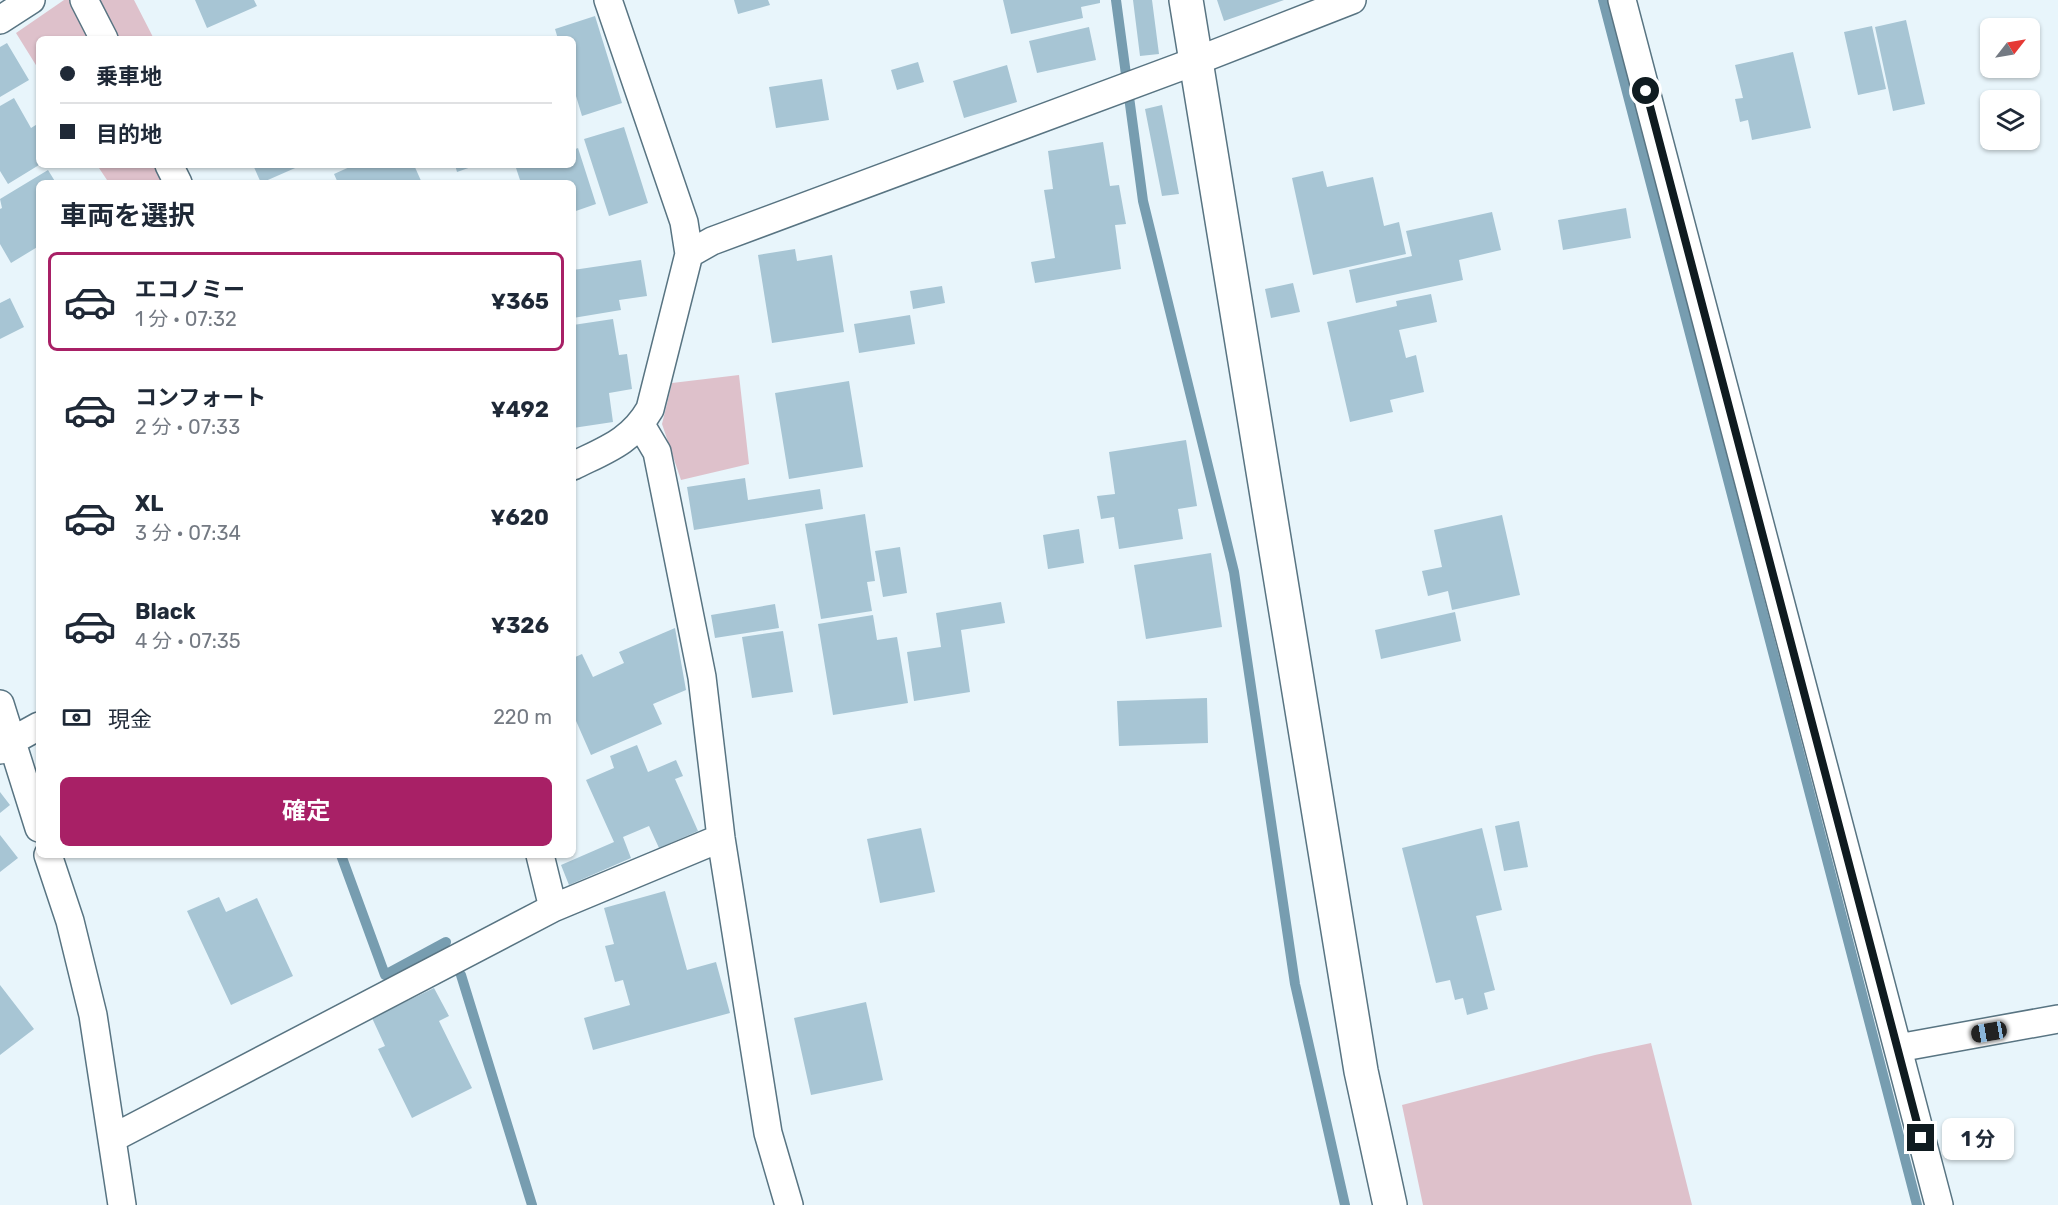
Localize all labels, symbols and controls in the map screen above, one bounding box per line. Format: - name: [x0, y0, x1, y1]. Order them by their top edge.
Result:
- north arrow: [1980, 18, 2040, 78]
- map controls: [1980, 18, 2040, 150]
- text: 乗車地: [96, 63, 162, 90]
- route start: [1632, 77, 1659, 104]
- button: layers: [1980, 90, 2040, 150]
- text: 目的地: [96, 121, 162, 148]
- text: 車両を選択: [60, 200, 195, 232]
- icon: car: [63, 275, 117, 329]
- text: エコノミー: [135, 276, 245, 303]
- text: ¥365: [491, 288, 549, 315]
- text: 1 分 · 07:32: [135, 307, 237, 331]
- icon: car: [63, 383, 117, 437]
- text: コンフォート: [135, 384, 266, 411]
- text: ¥492: [490, 396, 549, 423]
- text: 2 分 · 07:33: [135, 415, 240, 439]
- text: XL: [135, 490, 163, 517]
- icon: car: [63, 491, 117, 545]
- text: ¥620: [490, 504, 549, 531]
- text: 3 分 · 07:34: [135, 521, 241, 545]
- text: Black: [135, 598, 196, 625]
- icon: car: [63, 599, 117, 653]
- text: ¥326: [491, 612, 549, 639]
- text: 4 分 · 07:35: [135, 629, 241, 653]
- icon: cash: [60, 701, 93, 734]
- text: 220 m: [493, 705, 552, 729]
- text: 現金: [108, 706, 152, 733]
- button: 確定: [60, 777, 552, 846]
- car: [1970, 1020, 2008, 1044]
- callout: 1 分: [1942, 1117, 2014, 1159]
- route end: [1907, 1124, 1934, 1151]
- text: 1 分: [1961, 1127, 1995, 1151]

